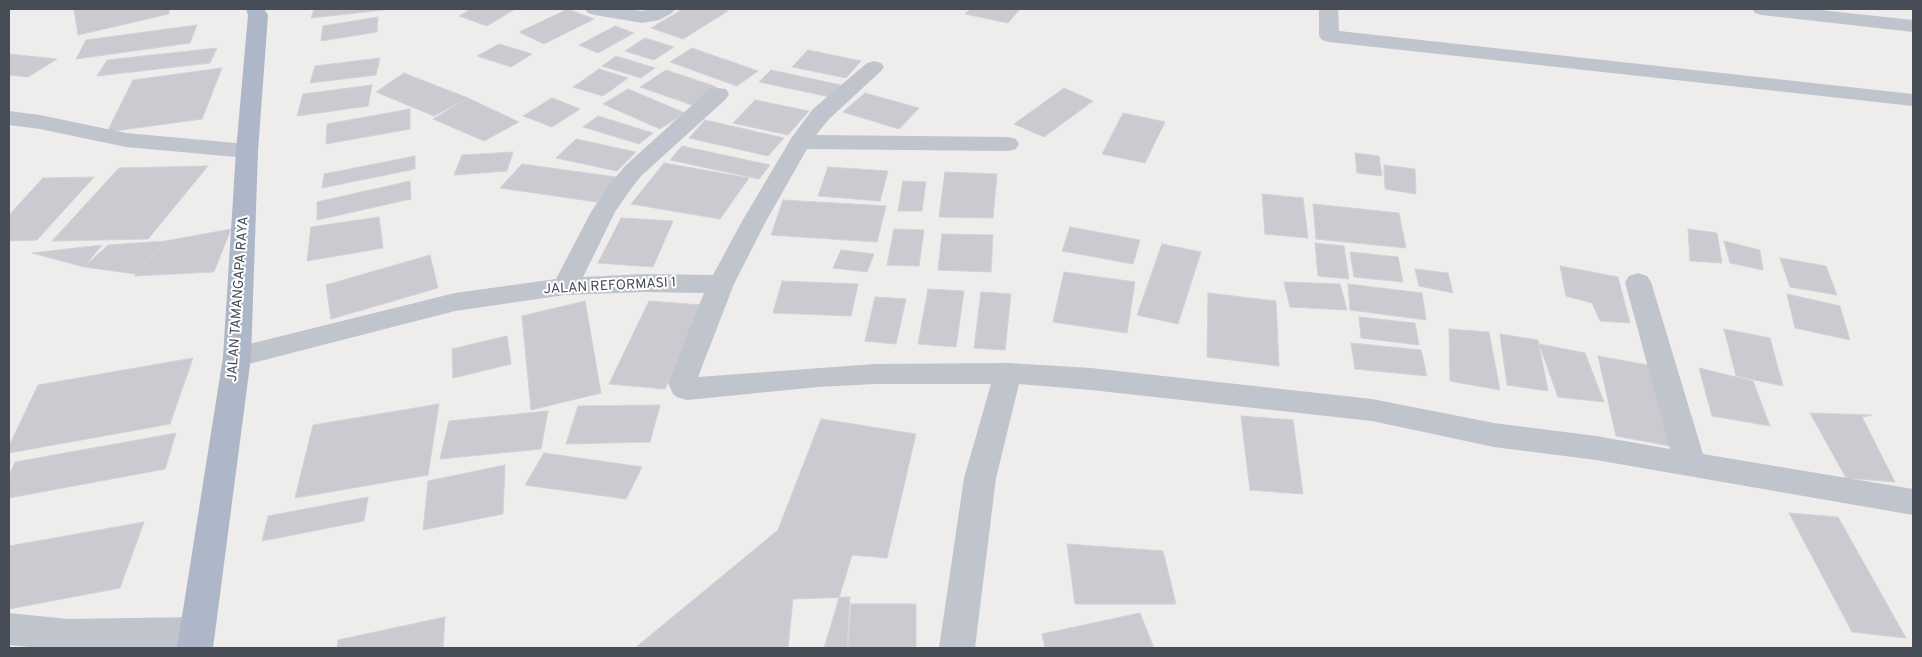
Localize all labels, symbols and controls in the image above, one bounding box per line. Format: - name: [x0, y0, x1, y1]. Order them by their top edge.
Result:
- street label: JALAN TAMANGAPA RAYA: [225, 216, 253, 382]
- street label: JALAN REFORMASI 1: [543, 275, 677, 299]

